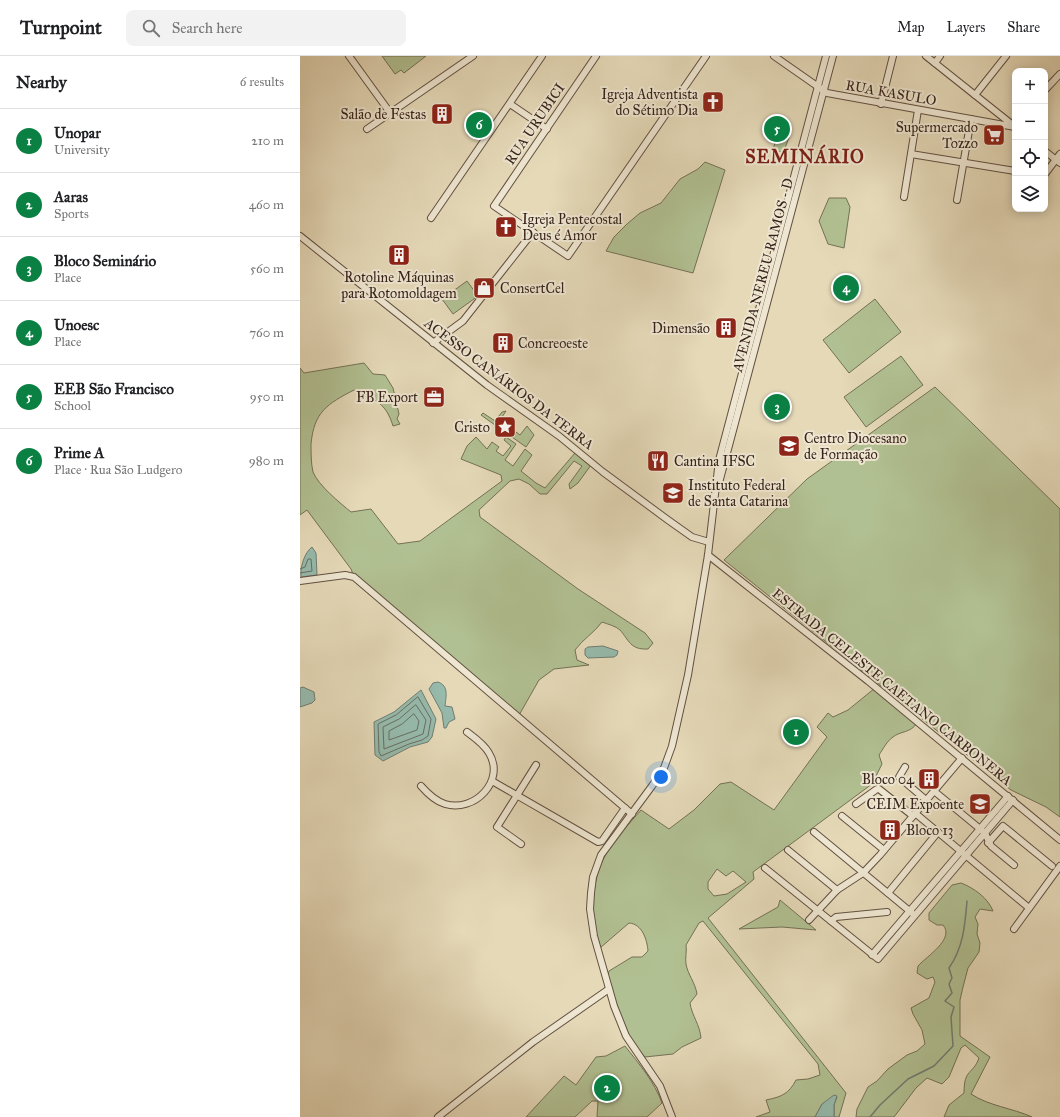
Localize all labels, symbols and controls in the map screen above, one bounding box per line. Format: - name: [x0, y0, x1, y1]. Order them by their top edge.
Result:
- search box: [126, 10, 406, 46]
- text: Turnpoint: [20, 16, 102, 39]
- icon: search: [140, 17, 162, 39]
- text: Search here: [172, 19, 243, 37]
- text: Map: [897, 19, 925, 36]
- text: Layers: [947, 19, 985, 36]
- text: Share: [1007, 19, 1040, 36]
- map controls: [1012, 68, 1048, 212]
- button: +: [1012, 68, 1048, 104]
- text: Nearby: [16, 72, 67, 93]
- text: 6 results: [240, 74, 284, 90]
- street label: RUA KASULO: [844, 77, 938, 109]
- street label: RUA URUBICI: [502, 80, 568, 168]
- place label: Igreja Adventista do Sétimo Dia: [601, 86, 698, 119]
- church icon: Igreja Adventista do Sétimo Dia: [700, 89, 726, 115]
- building icon: Salão de Festas: [429, 101, 455, 127]
- button: −: [1012, 104, 1048, 140]
- place label: Salão de Festas: [341, 106, 426, 123]
- pin: 6: [466, 110, 492, 140]
- pin: 5: [764, 114, 790, 144]
- place label: Supermercado Tozzo: [896, 119, 978, 152]
- supermarket icon: Supermercado Tozzo: [981, 122, 1007, 148]
- text: Unopar: [54, 124, 101, 142]
- text: 1: [26, 133, 32, 149]
- text: 210 m: [251, 133, 284, 149]
- button: locate: [1012, 140, 1048, 176]
- text: University: [54, 142, 110, 158]
- district label: SEMINÁRIO: [745, 144, 865, 168]
- street label: AVENIDA NEREU RAMOS - D: [729, 176, 797, 375]
- button: layers: [1012, 176, 1048, 212]
- text: Aaras: [54, 188, 88, 206]
- text: 2: [26, 197, 32, 213]
- text: 460 m: [249, 197, 284, 213]
- text: Sports: [54, 206, 89, 222]
- place label: Igreja Pentecostal Deus é Amor: [522, 211, 623, 244]
- church icon: Igreja Pentecostal Deus é Amor: [493, 214, 519, 240]
- building icon: Rotoline Máquinas para Rotomoldagem: [386, 242, 412, 268]
- text: Bloco Seminário: [54, 252, 156, 270]
- text: 3: [26, 261, 32, 277]
- text: 560 m: [250, 261, 284, 277]
- place label: Rotoline Máquinas para Rotomoldagem: [340, 269, 457, 302]
- text: Place: [54, 270, 81, 286]
- pin: 4: [833, 273, 859, 303]
- shop icon: ConsertCel: [471, 275, 497, 301]
- place label: ConsertCel: [500, 280, 565, 297]
- street label: ACESSO CANÁRIOS DA TERRA: [420, 312, 599, 454]
- building icon: Dimensão: [713, 315, 739, 341]
- text: Unoesc: [54, 316, 99, 334]
- place label: Dimensão: [652, 320, 710, 337]
- text: 4: [25, 325, 33, 341]
- text: 760 m: [249, 325, 284, 341]
- building icon: Concreoeste: [490, 330, 516, 356]
- text: Place: [54, 334, 81, 350]
- place label: Concreoeste: [518, 335, 588, 352]
- text: EEB São Francisco: [54, 380, 174, 398]
- office icon: FB Export: [421, 384, 447, 410]
- text: 5: [26, 389, 32, 405]
- text: 950 m: [250, 389, 284, 405]
- place label: FB Export: [356, 389, 418, 406]
- pin: 3: [764, 392, 790, 422]
- text: School: [54, 398, 91, 414]
- place icon: Cristo: [492, 414, 518, 440]
- place label: Cristo: [454, 419, 490, 436]
- place label: Centro Diocesano de Formação: [804, 430, 907, 463]
- school or university icon: Centro Diocesano de Formação: [776, 433, 802, 459]
- text: Prime A: [54, 444, 104, 462]
- restaurant icon: Cantina IFSC: [645, 448, 671, 474]
- text: 6: [26, 453, 32, 469]
- text: 980 m: [249, 453, 284, 469]
- place label: Cantina IFSC: [674, 453, 755, 470]
- text: Place · Rua São Ludgero: [54, 462, 182, 478]
- place label: Instituto Federal de Santa Catarina: [688, 477, 788, 510]
- school or university icon: Instituto Federal de Santa Catarina: [660, 480, 686, 506]
- street label: ESTRADA CELESTE CAETANO CARBONERA: [769, 585, 1016, 790]
- pin: 1: [783, 717, 809, 747]
- building icon: Bloco 04: [916, 766, 942, 792]
- your location: [651, 767, 671, 787]
- place label: Bloco 04: [862, 771, 915, 788]
- school or university icon: CEIM Expoente: [967, 791, 993, 817]
- place label: CEIM Expoente: [866, 796, 964, 813]
- building icon: Bloco 13: [877, 817, 903, 843]
- place label: Bloco 13: [906, 822, 953, 839]
- pin: 2: [594, 1073, 620, 1103]

